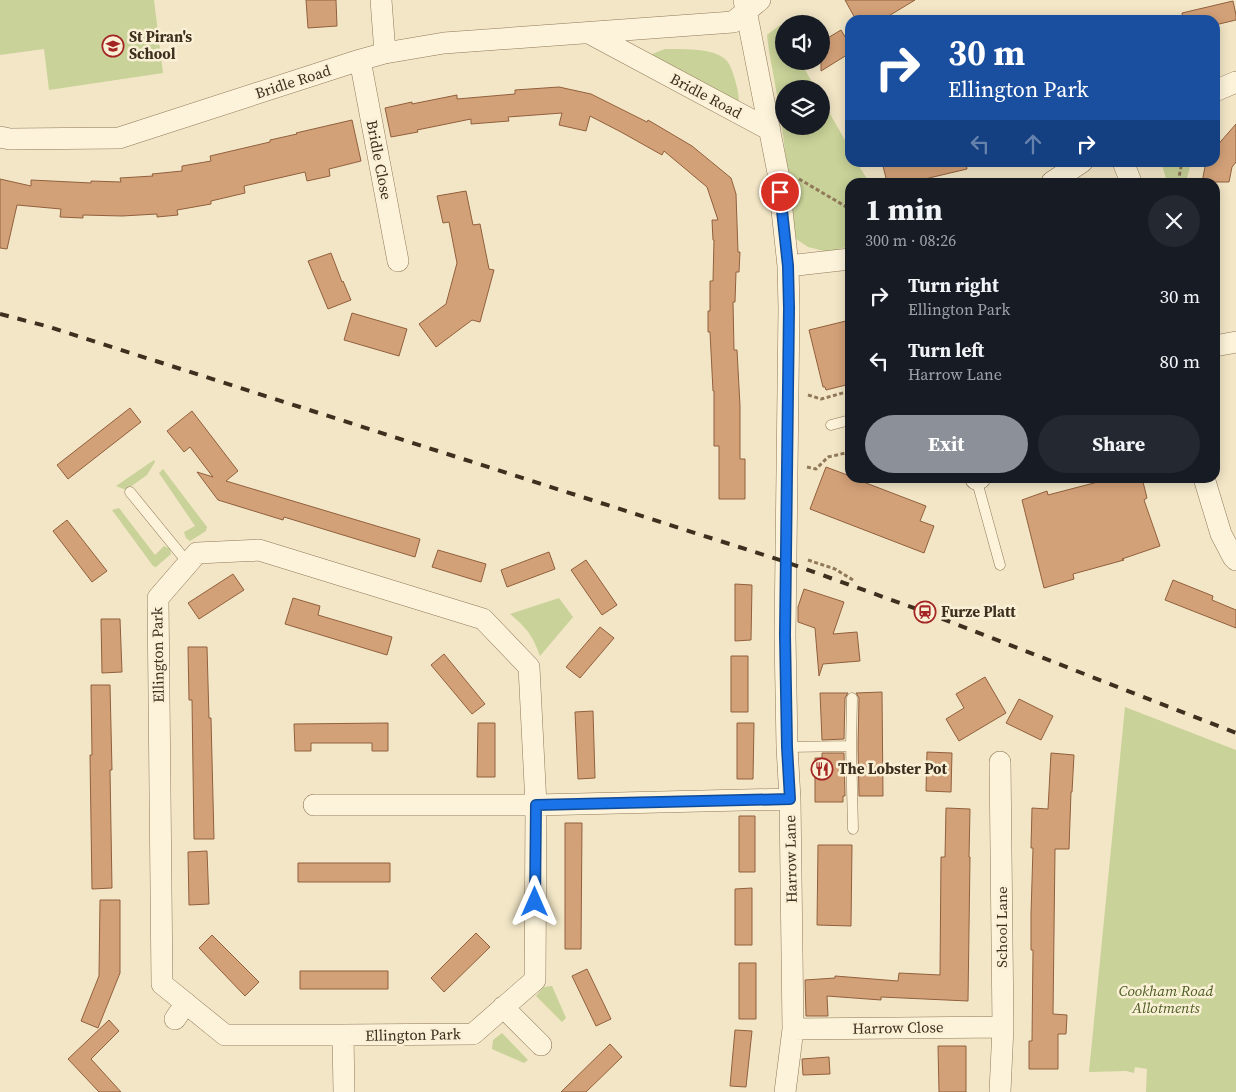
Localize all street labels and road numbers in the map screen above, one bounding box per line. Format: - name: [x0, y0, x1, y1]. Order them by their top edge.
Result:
- street label: Bridle Road: [252, 59, 334, 104]
- street label: Bridle Road: [667, 68, 746, 123]
- street label: Bridle Close: [361, 118, 398, 202]
- street label: Ellington Park: [146, 606, 169, 703]
- street label: Harrow Lane: [779, 814, 802, 903]
- street label: School Lane: [991, 886, 1012, 968]
- street label: Harrow Close: [852, 1016, 944, 1039]
- street label: Ellington Park: [365, 1023, 462, 1046]

